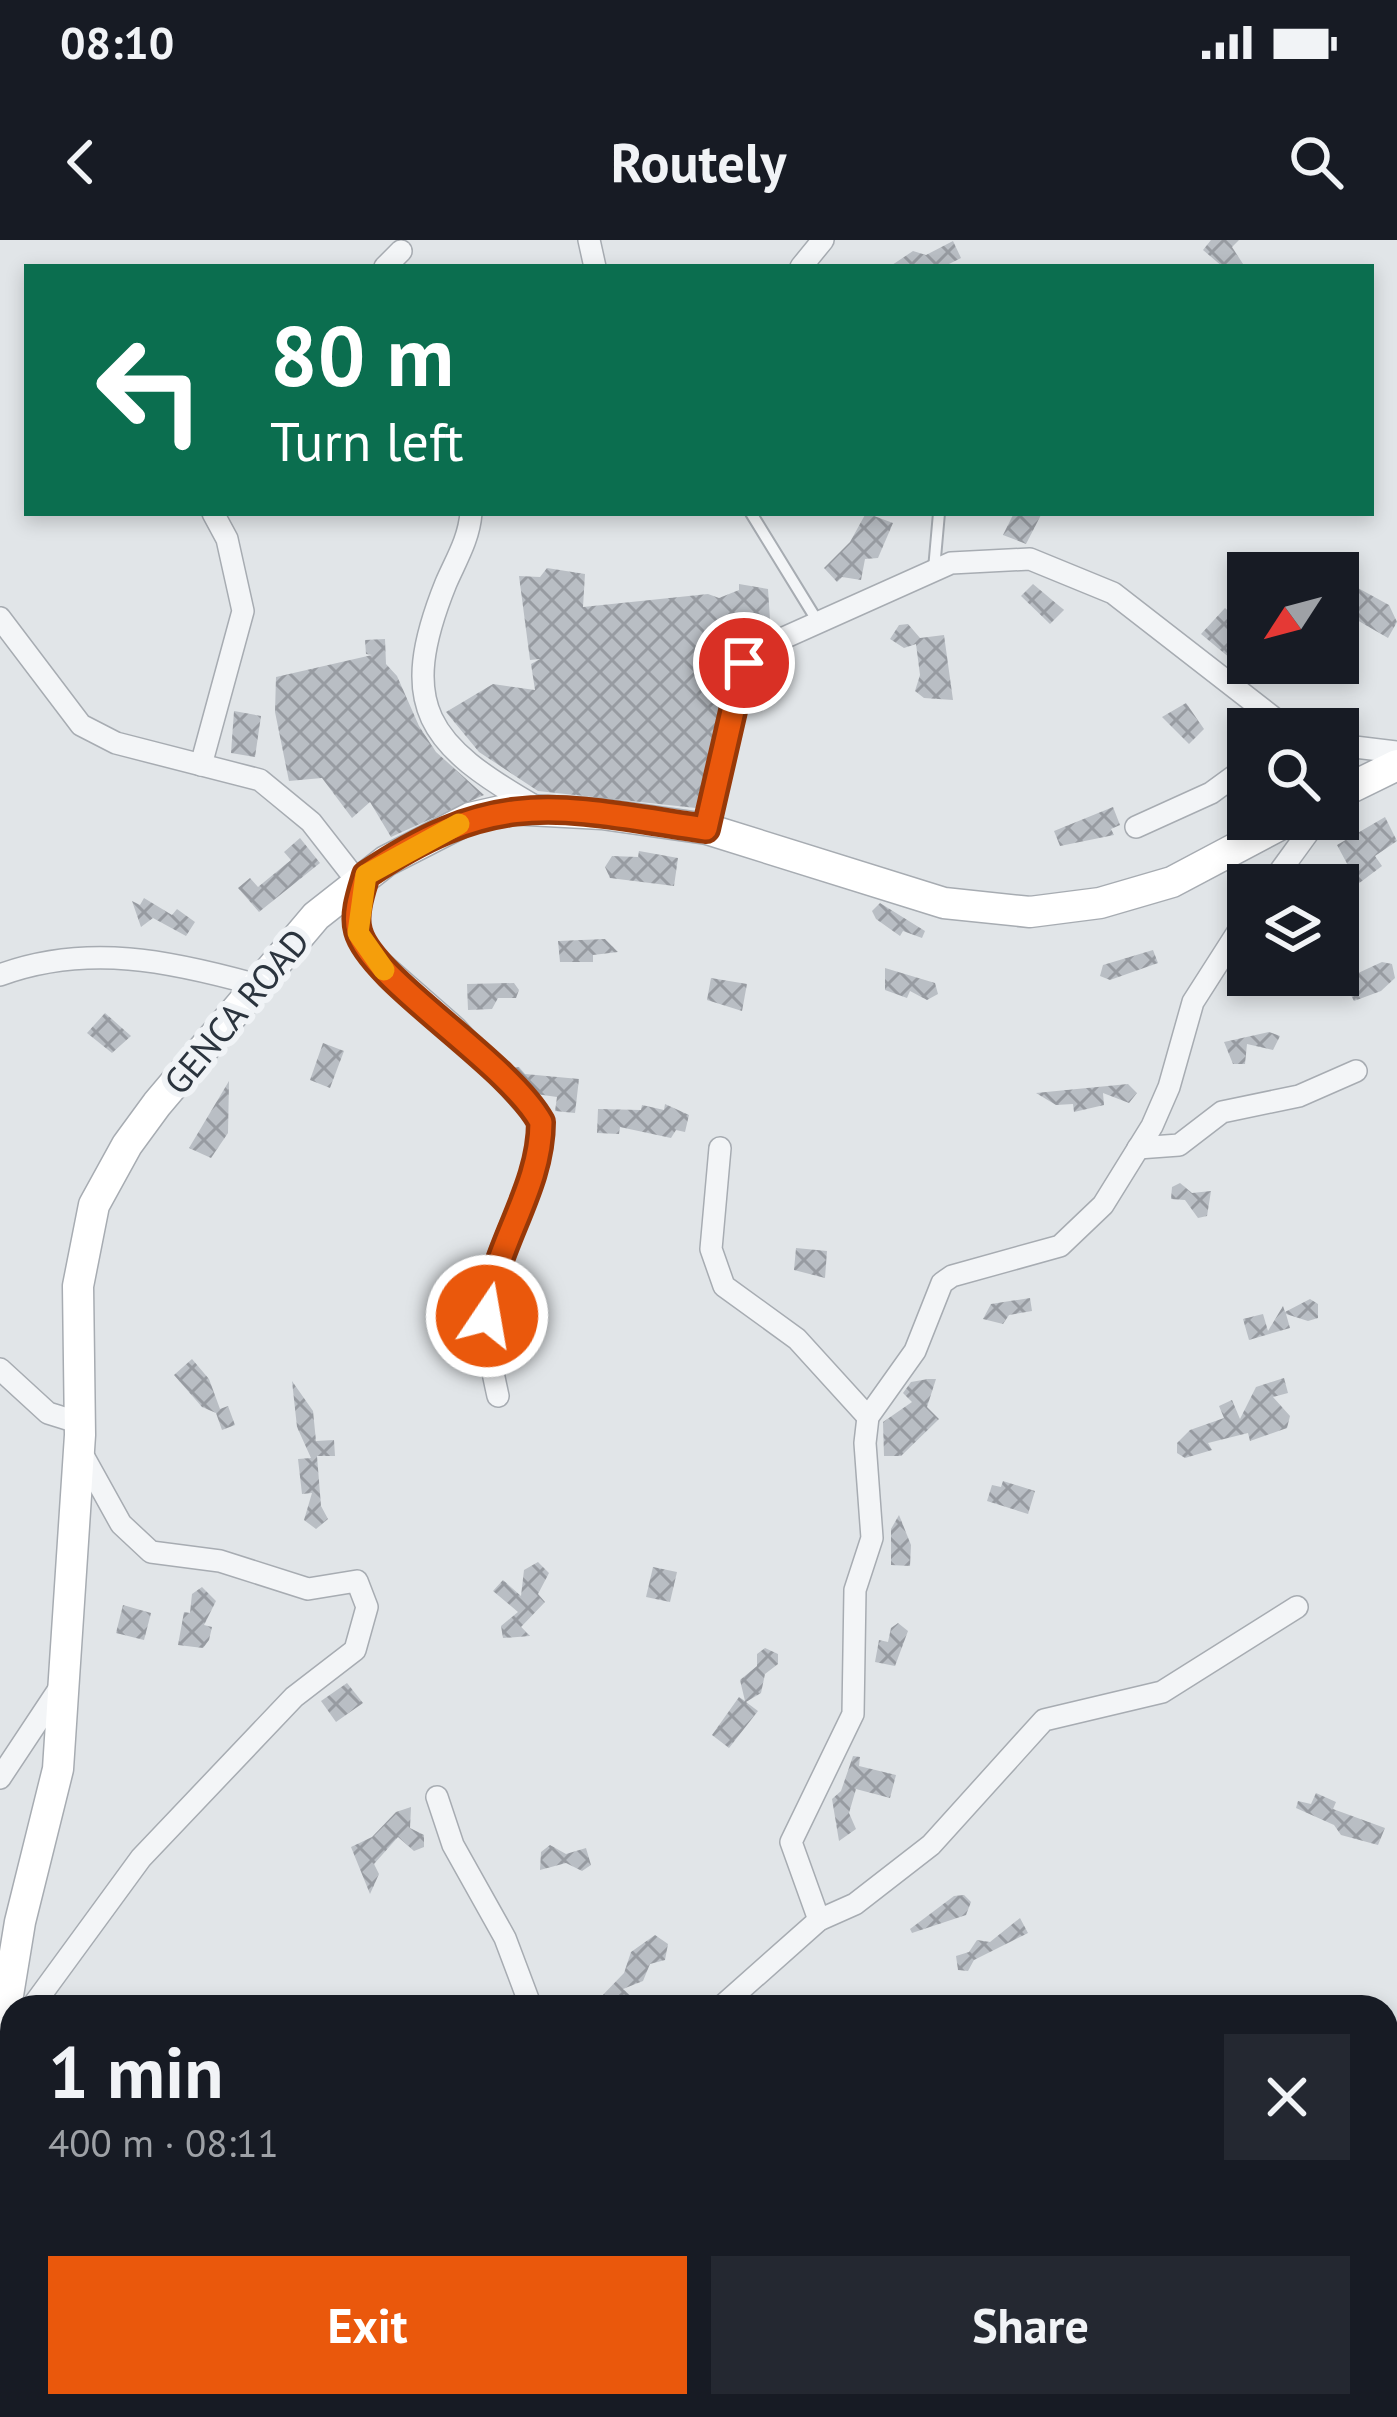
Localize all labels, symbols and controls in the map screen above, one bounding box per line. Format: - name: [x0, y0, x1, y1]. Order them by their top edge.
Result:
- text: 08:10: [60, 13, 174, 71]
- text: Routely: [611, 127, 786, 197]
- icon: back: [48, 129, 114, 195]
- icon: search: [1283, 129, 1349, 195]
- text: 80 m: [270, 300, 454, 409]
- icon: left: [72, 312, 228, 468]
- text: Turn left: [270, 406, 464, 476]
- north arrow: [1227, 552, 1359, 684]
- map controls: [1227, 552, 1359, 996]
- pin: [693, 612, 795, 714]
- icon: arrive: [711, 630, 777, 696]
- button: search: [1227, 708, 1359, 840]
- button: layers: [1227, 864, 1359, 996]
- street label: GENCA ROAD: [153, 918, 319, 1104]
- position arrow: [424, 1253, 550, 1379]
- text: 1 min: [48, 2025, 224, 2118]
- button: close: [1224, 2034, 1350, 2160]
- text: 400 m · 08:11: [48, 2117, 279, 2168]
- button: Exit: [48, 2256, 687, 2394]
- button: Share: [711, 2256, 1350, 2394]

